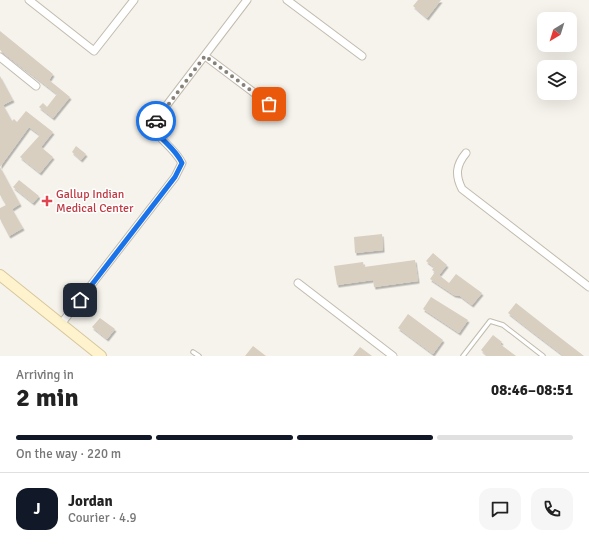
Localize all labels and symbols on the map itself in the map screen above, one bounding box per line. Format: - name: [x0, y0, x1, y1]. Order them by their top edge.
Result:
- north arrow: [537, 12, 577, 52]
- pin: [252, 87, 286, 121]
- courier: [136, 101, 176, 141]
- place label: Gallup Indian Medical Center: [56, 187, 134, 216]
- marker: Gallup Indian Medical Center: [41, 195, 53, 207]
- pin: [63, 283, 97, 317]

